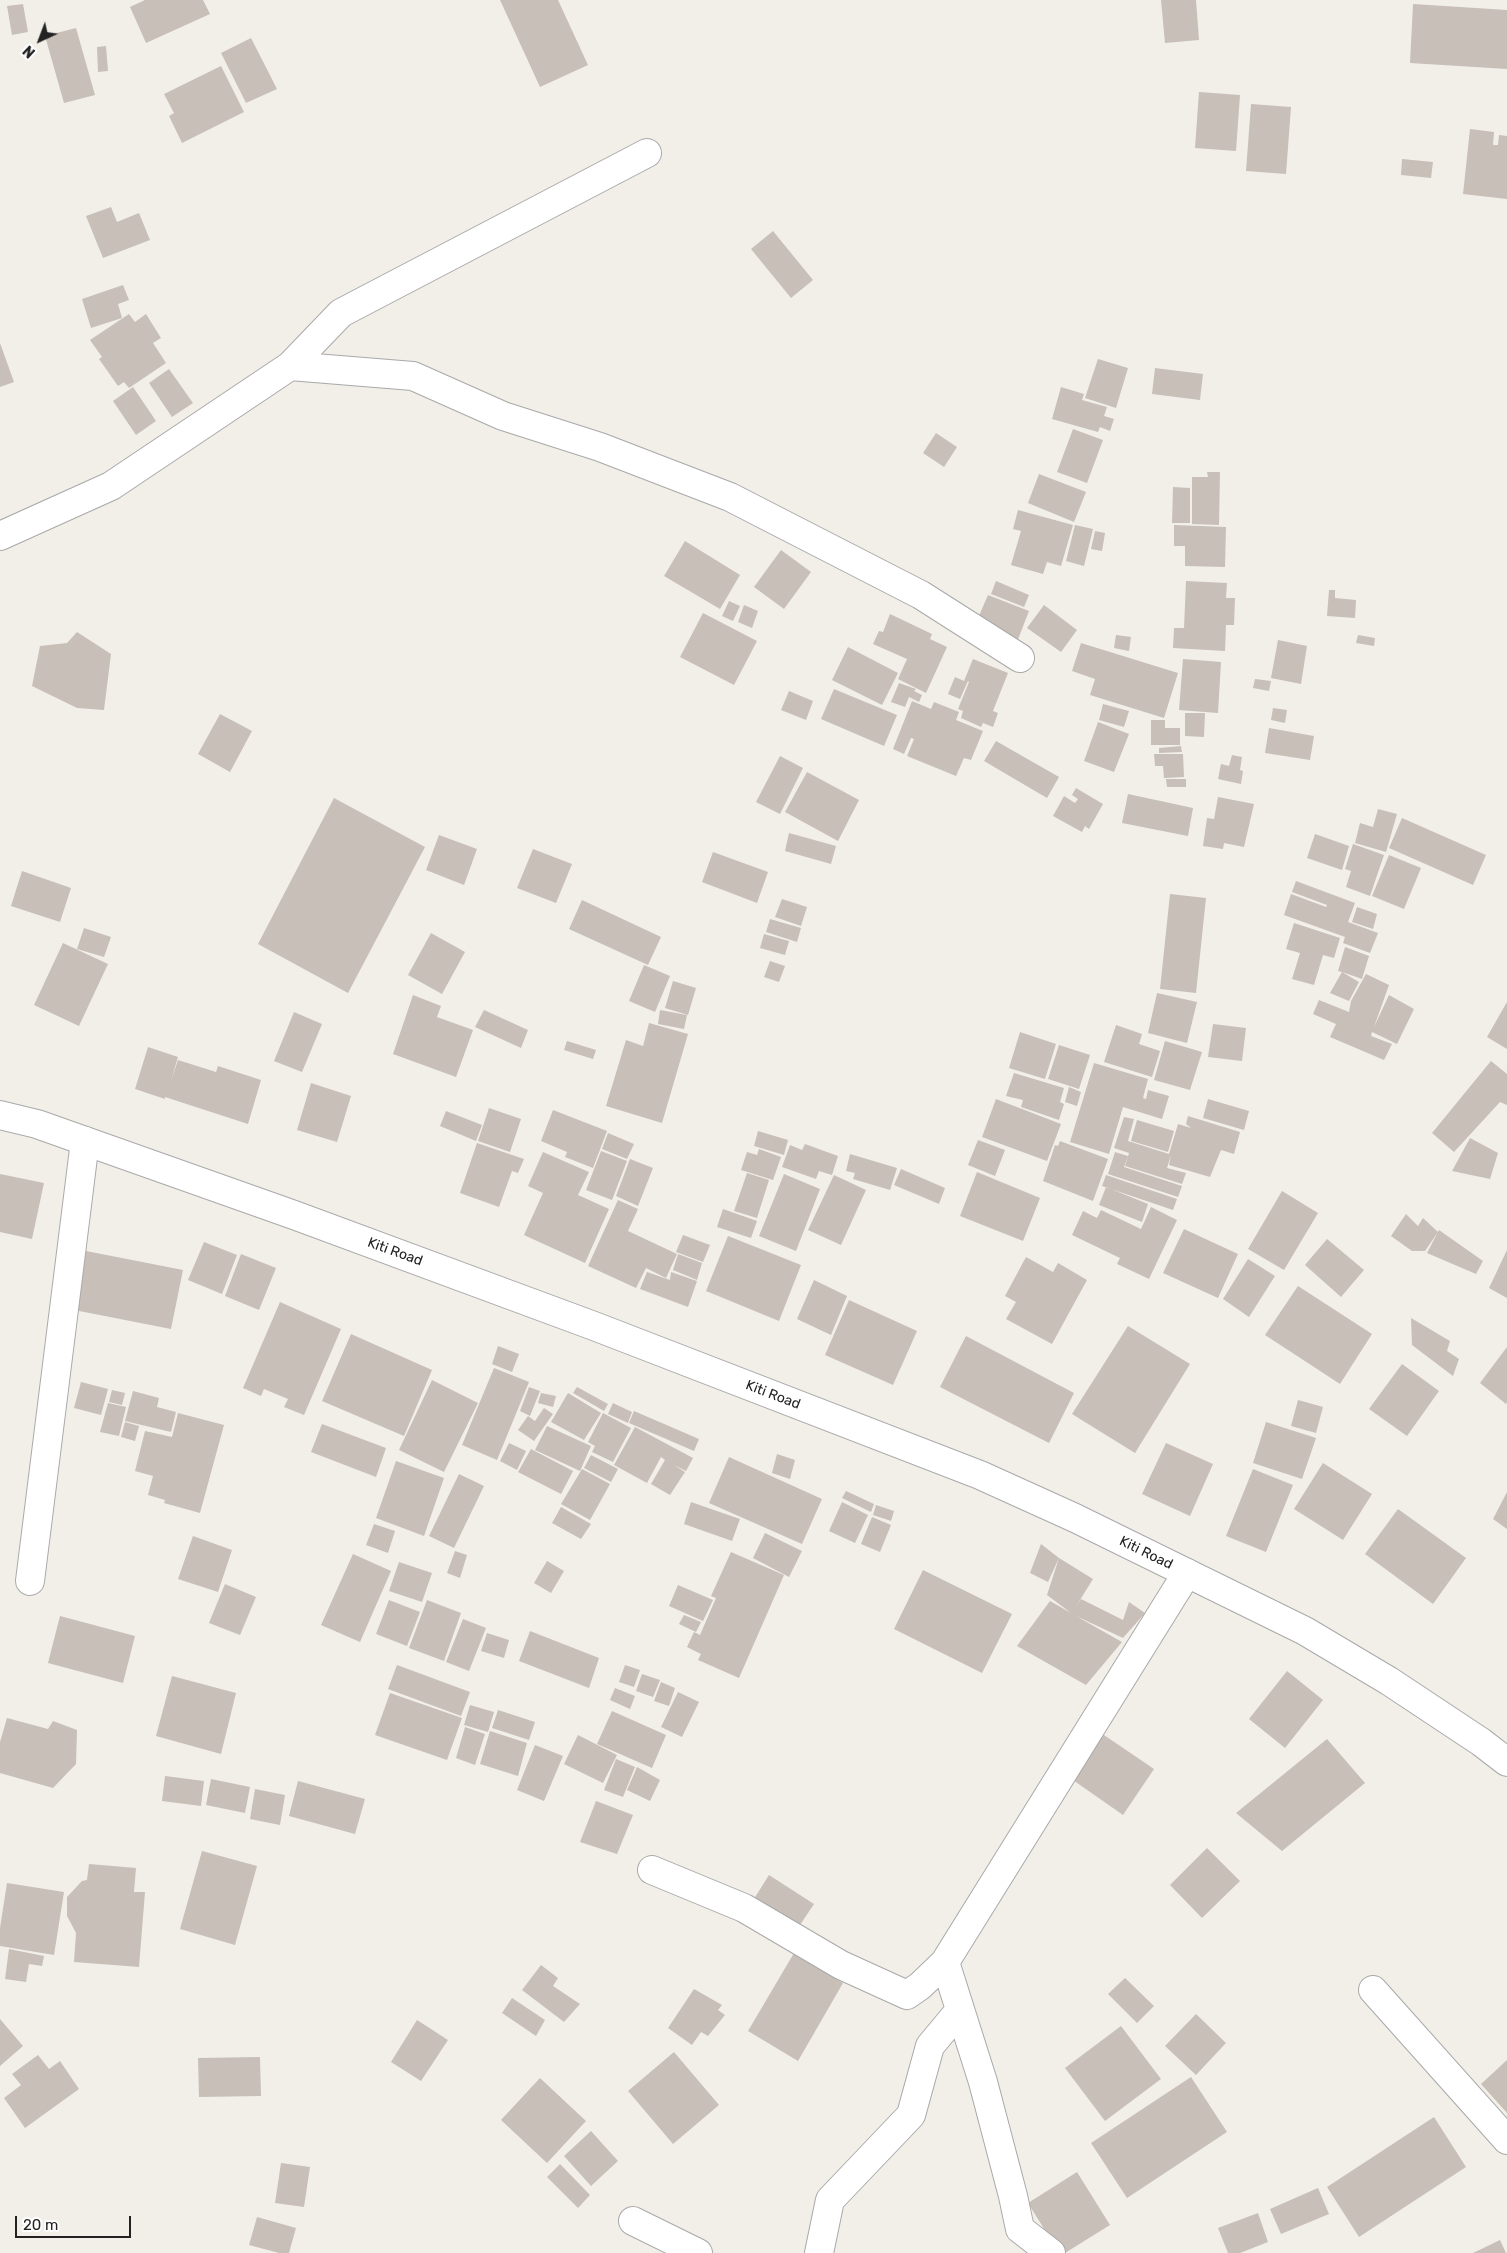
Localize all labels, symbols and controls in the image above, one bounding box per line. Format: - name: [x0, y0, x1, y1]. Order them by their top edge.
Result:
- north arrow: [15, 15, 65, 65]
- text: N: [20, 42, 39, 61]
- street label: Kiti Road: [365, 1234, 425, 1270]
- street label: Kiti Road: [743, 1377, 803, 1413]
- street label: Kiti Road: [1117, 1533, 1175, 1573]
- scale bar: [18, 2206, 134, 2238]
- text: 20 m: [23, 2216, 58, 2234]

